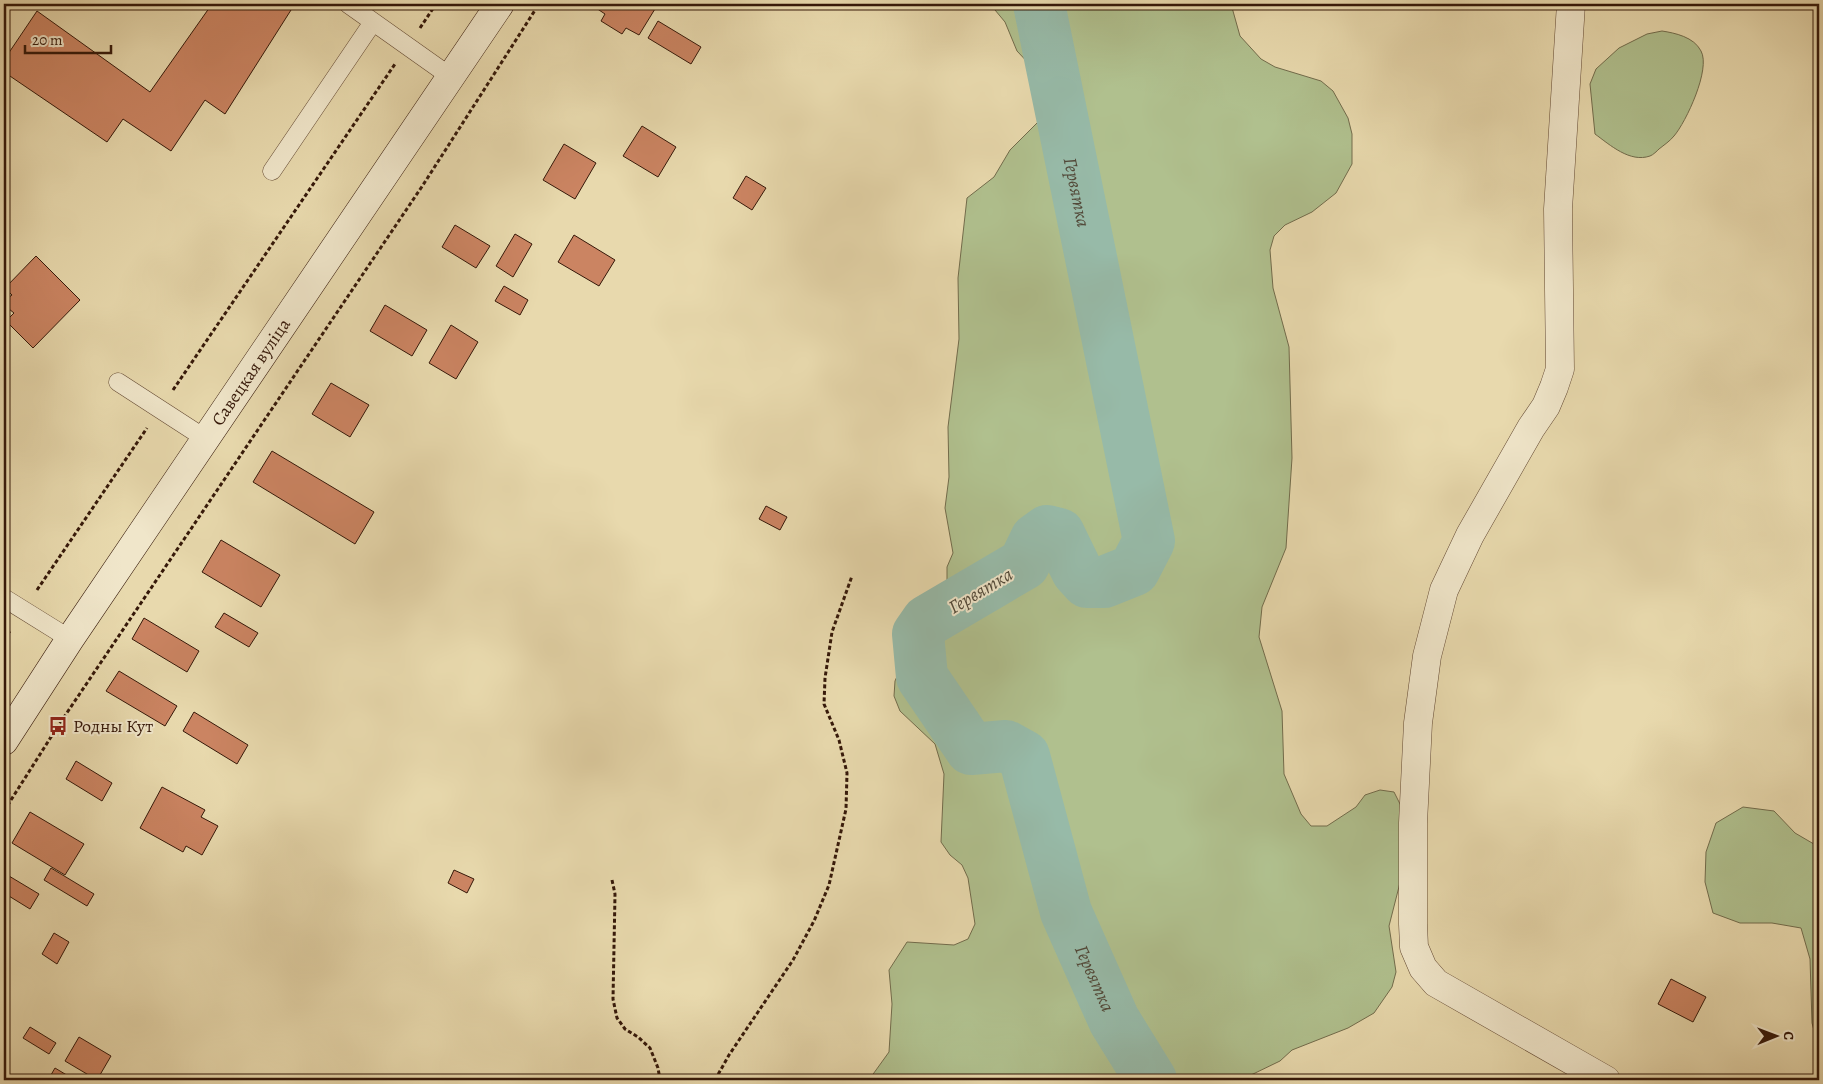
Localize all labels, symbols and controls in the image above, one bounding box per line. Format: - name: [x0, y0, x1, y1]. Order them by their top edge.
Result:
- scale bar: [25, 22, 111, 54]
- text: 20 m: [32, 30, 63, 50]
- water label: Гервятка: [1057, 155, 1096, 230]
- street label: Савецкая вуліца: [206, 313, 296, 430]
- water label: Гервятка: [943, 561, 1018, 620]
- place label: Родны Кут: [73, 714, 153, 738]
- bus stop icon: Родны Кут: [47, 715, 69, 737]
- water label: Гервятка: [1068, 941, 1121, 1016]
- north arrow: [1750, 1012, 1800, 1062]
- text: С: [1779, 1031, 1798, 1041]

